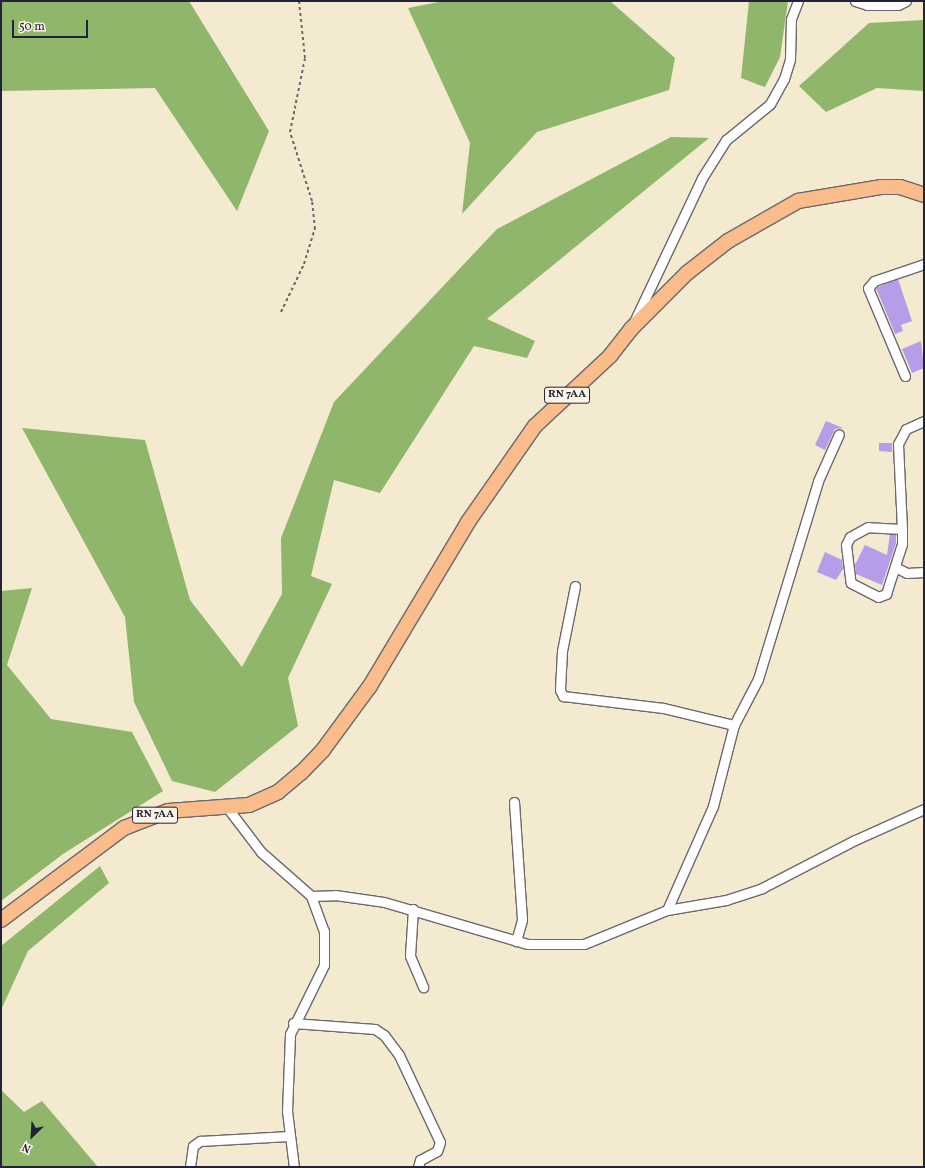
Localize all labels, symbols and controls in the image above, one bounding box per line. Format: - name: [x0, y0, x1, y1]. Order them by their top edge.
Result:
- scale bar: [14, 12, 90, 38]
- text: 50 m: [19, 19, 45, 35]
- road number: RN 7AA: [544, 386, 590, 404]
- road number: RN 7AA: [132, 806, 178, 824]
- north arrow: [12, 1116, 52, 1156]
- text: N: [20, 1139, 34, 1156]

